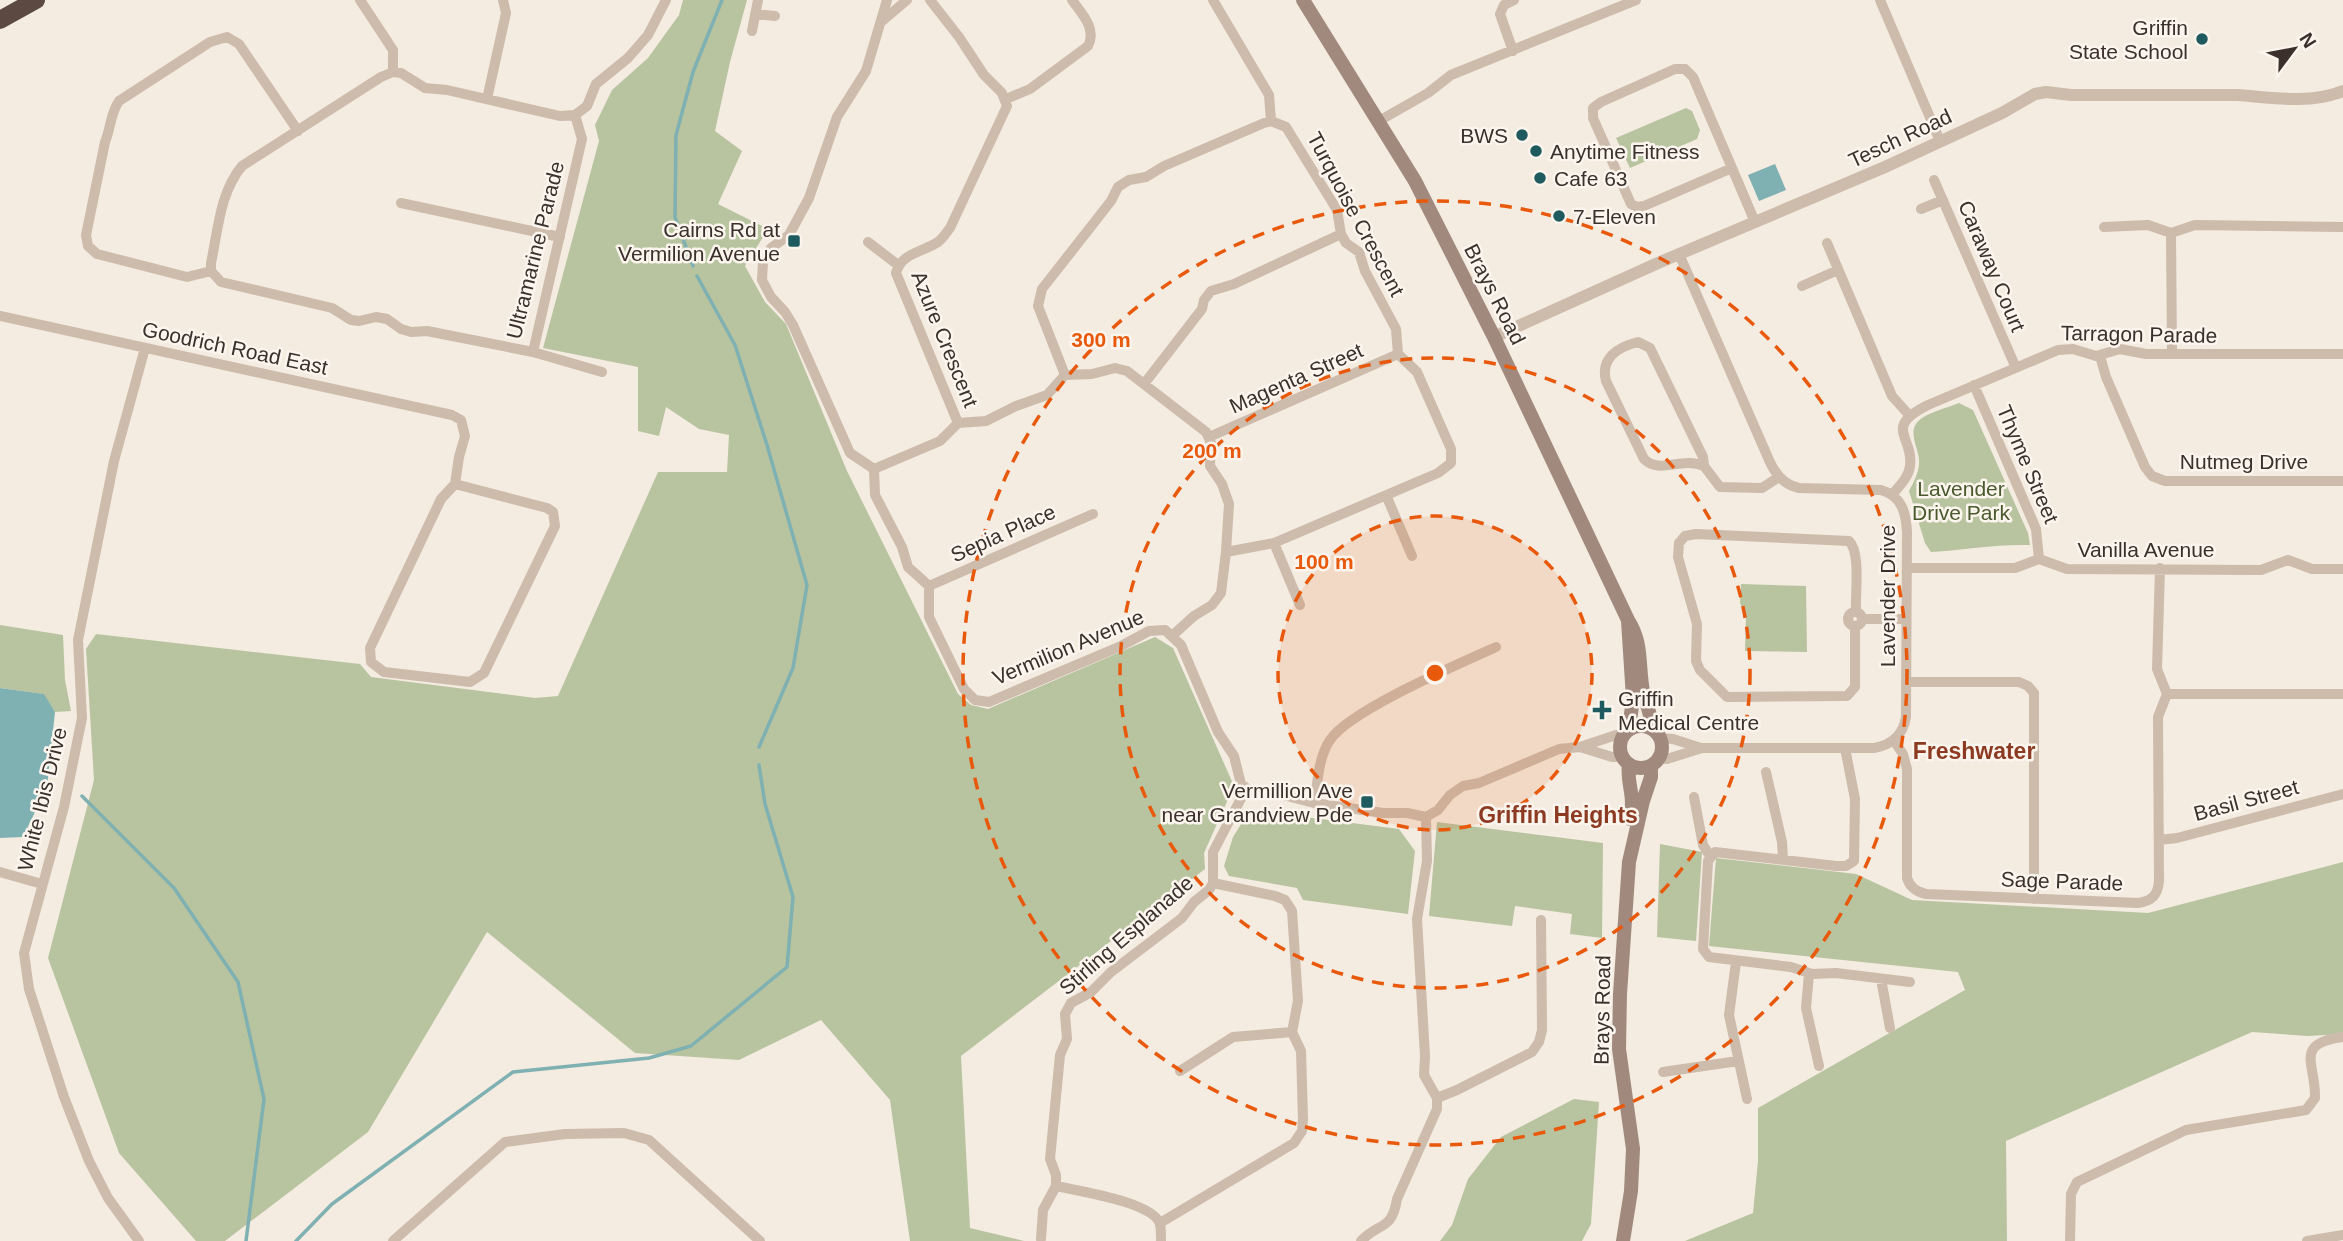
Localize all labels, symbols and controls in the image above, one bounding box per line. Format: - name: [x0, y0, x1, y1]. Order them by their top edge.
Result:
- north arrow: [2259, 14, 2329, 84]
- place label: Griffin State School: [2069, 16, 2188, 63]
- text: N: [2295, 29, 2321, 52]
- marker: Griffin State School: [2194, 31, 2210, 47]
- street label: Tesch Road: [1845, 104, 1955, 172]
- place label: BWS: [1460, 124, 1508, 147]
- marker: BWS: [1514, 127, 1530, 143]
- street label: Turquoise Crescent: [1303, 128, 1409, 300]
- place label: Anytime Fitness: [1550, 140, 1699, 163]
- marker: Anytime Fitness: [1528, 143, 1544, 159]
- street label: Ultramarine Parade: [502, 159, 568, 341]
- place label: Cafe 63: [1554, 167, 1628, 190]
- marker: Cafe 63: [1532, 170, 1548, 186]
- street label: Caraway Court: [1954, 197, 2030, 335]
- place label: 7-Eleven: [1573, 205, 1656, 228]
- marker: 7-Eleven: [1551, 208, 1567, 224]
- place label: Cairns Rd at Vermilion Avenue: [618, 218, 780, 265]
- marker: Cairns Rd at Vermilion Avenue: [786, 233, 802, 249]
- street label: Brays Road: [1460, 240, 1530, 348]
- street label: Azure Crescent: [907, 268, 983, 411]
- street label: Goodrich Road East: [140, 317, 330, 379]
- street label: Tarragon Parade: [2061, 321, 2217, 347]
- text: 300 m: [1071, 328, 1131, 351]
- street label: Magenta Street: [1226, 338, 1366, 418]
- street label: Thyme Street: [1993, 401, 2063, 527]
- text: 200 m: [1182, 439, 1242, 462]
- street label: Nutmeg Drive: [2180, 450, 2308, 473]
- park label: Lavender Drive Park: [1912, 477, 2011, 524]
- street label: Sepia Place: [947, 500, 1059, 566]
- street label: Lavender Drive: [1876, 525, 1899, 667]
- street label: Vanilla Avenue: [2077, 538, 2215, 561]
- text: 100 m: [1294, 550, 1354, 573]
- street label: Vermilion Avenue: [989, 605, 1147, 689]
- centre of rings: [1423, 661, 1447, 685]
- place label: Griffin Medical Centre: [1618, 687, 1759, 734]
- marker: Griffin Medical Centre: [1592, 700, 1612, 720]
- street label: White Ibis Drive: [13, 725, 71, 873]
- district label: Freshwater: [1913, 738, 2035, 764]
- street label: Basil Street: [2191, 775, 2301, 825]
- place label: Vermillion Ave near Grandview Pde: [1162, 779, 1353, 826]
- marker: Vermillion Ave near Grandview Pde: [1359, 794, 1375, 810]
- district label: Griffin Heights: [1478, 802, 1638, 828]
- street label: Sage Parade: [2000, 867, 2124, 895]
- street label: Stirling Esplanade: [1055, 871, 1197, 999]
- street label: Brays Road: [1590, 955, 1614, 1065]

